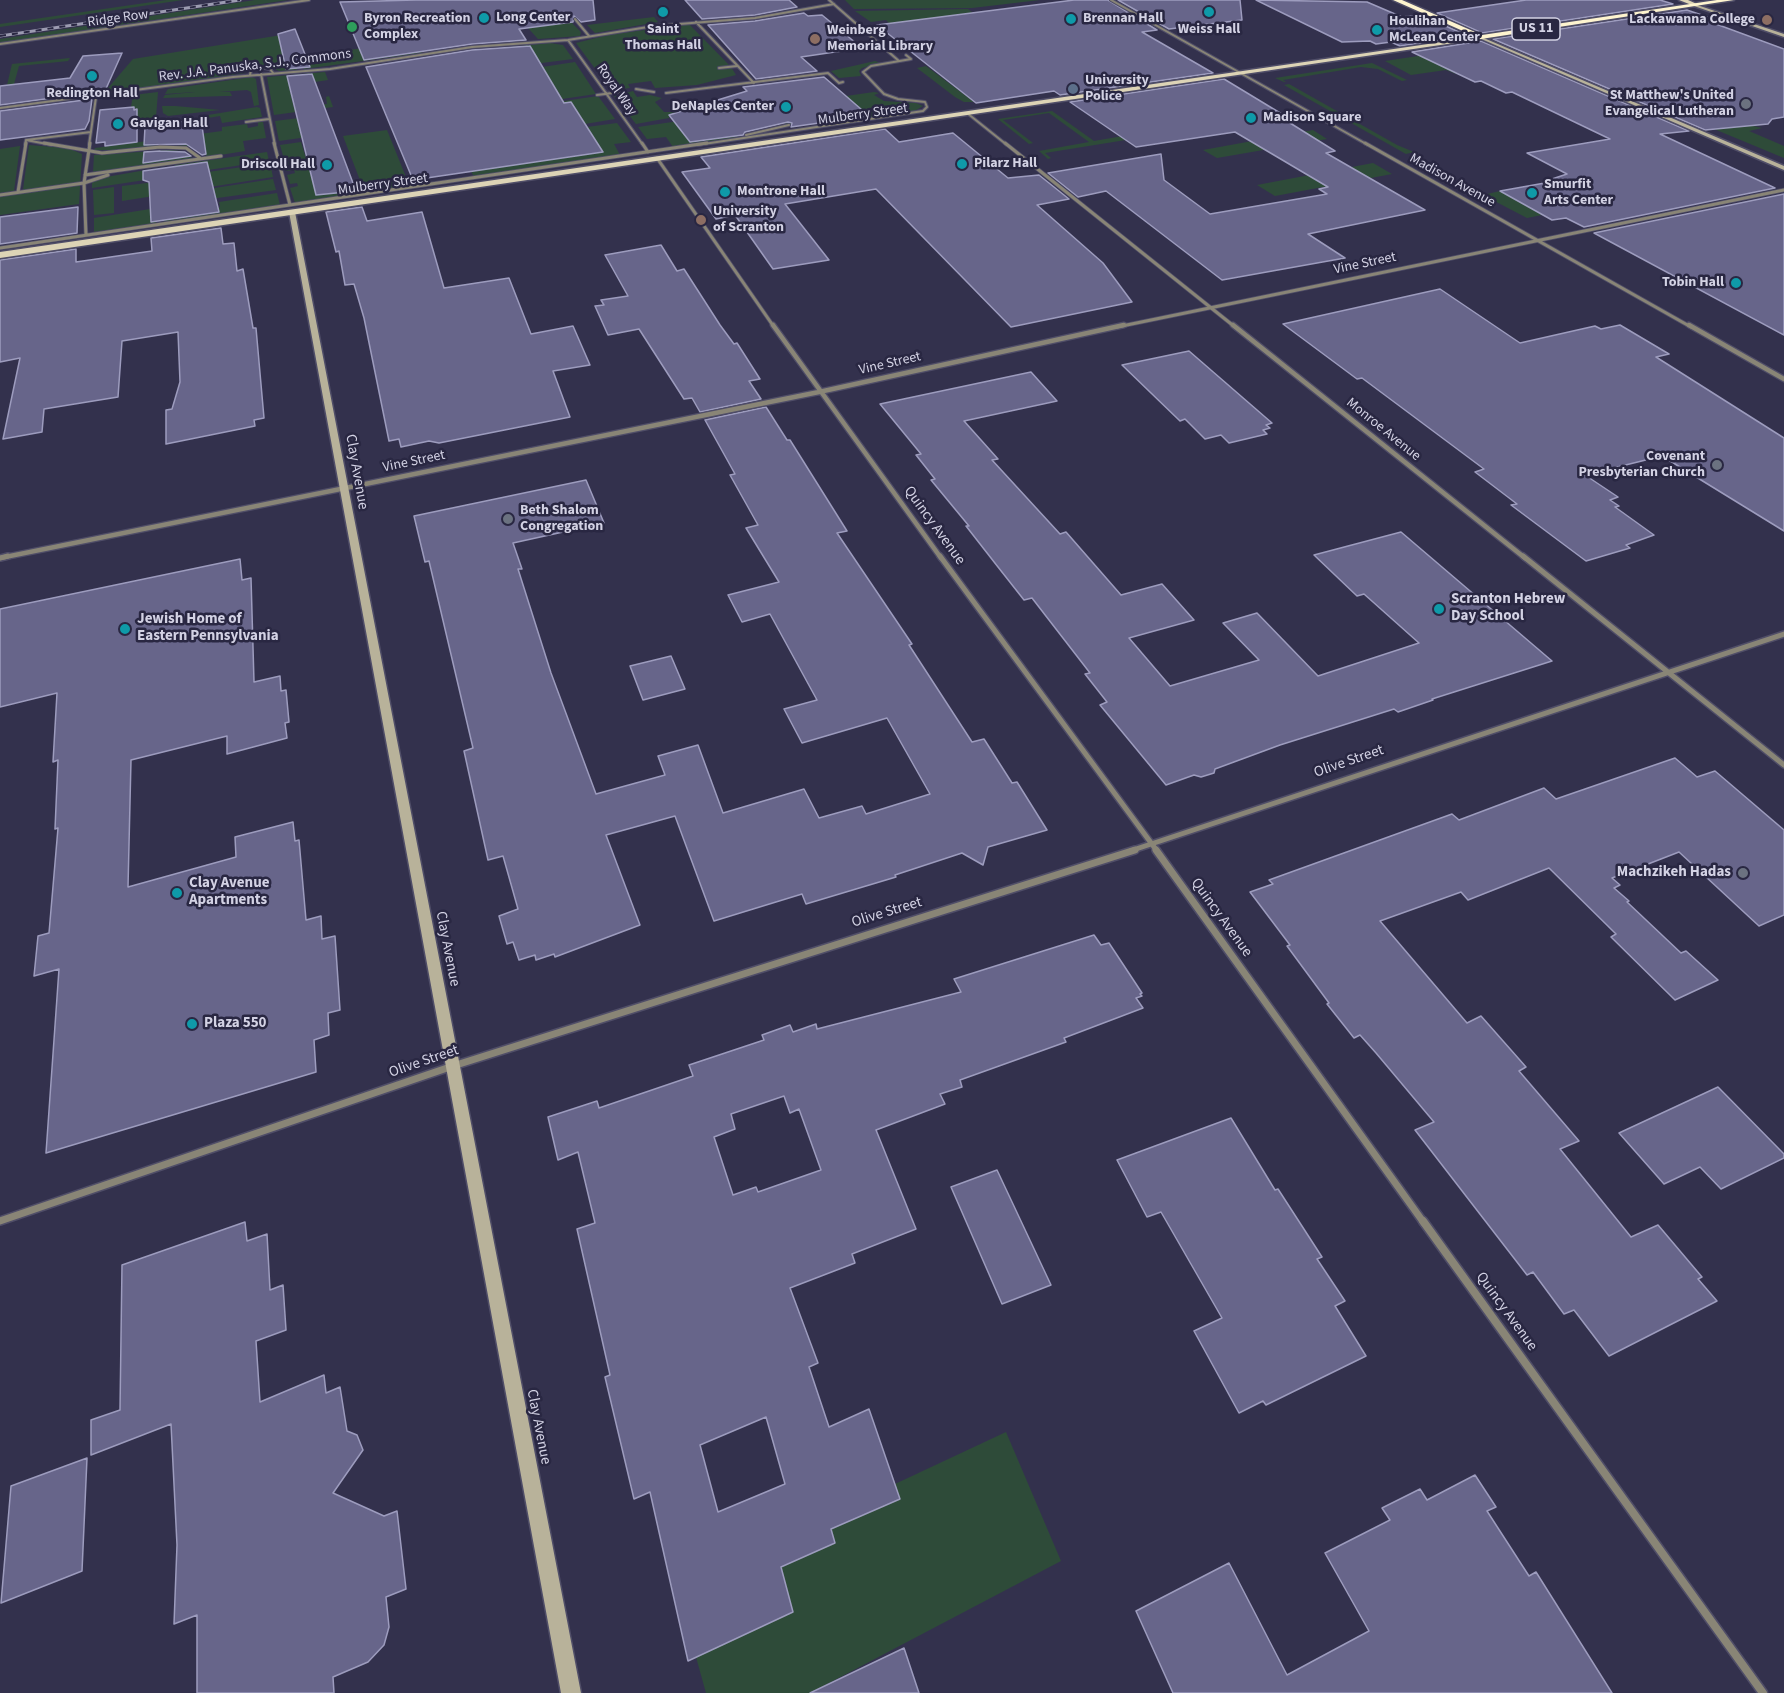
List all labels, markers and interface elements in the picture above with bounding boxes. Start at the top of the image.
marker: Saint Thomas Hall [656,5,670,19]
marker: Weiss Hall [1202,5,1216,19]
street label: Ridge Row [87,6,149,32]
place label: Long Center [496,10,570,26]
place label: Byron Recreation Complex [364,11,470,44]
marker: Long Center [477,11,491,25]
place label: Brennan Hall [1083,11,1163,27]
marker: Brennan Hall [1064,12,1078,26]
place label: Lackawanna College [1629,12,1755,28]
marker: Lackawanna College [1760,13,1774,27]
place label: Houlihan McLean Center [1389,14,1480,46]
road number: US 11 [1512,18,1560,40]
marker: Byron Recreation Complex [345,20,359,34]
place label: Saint Thomas Hall [625,22,701,54]
place label: Weiss Hall [1178,22,1240,38]
place label: Weinberg Memorial Library [827,23,933,56]
marker: Houlihan McLean Center [1370,23,1384,37]
marker: Weinberg Memorial Library [808,32,822,46]
street label: Rev. J.A. Panuska, S.J., Commons [158,46,352,86]
street label: Royal Way [592,61,640,119]
marker: Redington Hall [85,69,99,83]
place label: University Police [1085,73,1149,106]
marker: University Police [1066,82,1080,96]
place label: Redington Hall [46,86,138,102]
place label: St Matthew's United Evangelical Lutheran [1605,88,1734,120]
marker: St Matthew's United Evangelical Lutheran [1739,97,1753,111]
place label: DeNaples Center [672,99,774,115]
marker: DeNaples Center [779,100,793,114]
street label: Mulberry Street [817,100,909,130]
place label: Madison Square [1263,110,1362,126]
marker: Madison Square [1244,111,1258,125]
place label: Gavigan Hall [130,116,208,132]
marker: Gavigan Hall [111,117,125,131]
street label: Madison Avenue [1406,151,1498,211]
place label: Pilarz Hall [974,156,1037,172]
place label: Driscoll Hall [241,157,315,173]
marker: Pilarz Hall [955,157,969,171]
marker: Driscoll Hall [320,158,334,172]
street label: Mulberry Street [337,170,429,200]
place label: Smurfit Arts Center [1544,177,1613,210]
place label: Montrone Hall [737,184,825,200]
marker: Montrone Hall [718,185,732,199]
marker: Smurfit Arts Center [1525,186,1539,200]
place label: University of Scranton [713,204,784,237]
marker: University of Scranton [694,213,708,227]
street label: Vine Street [1332,249,1398,279]
place label: Tobin Hall [1662,275,1724,291]
marker: Tobin Hall [1729,276,1743,290]
street label: Vine Street [857,349,923,379]
street label: Monroe Avenue [1343,395,1423,465]
street label: Clay Avenue [341,433,371,511]
street label: Vine Street [381,447,447,477]
place label: Covenant Presbyterian Church [1579,449,1705,482]
marker: Covenant Presbyterian Church [1710,458,1724,472]
street label: Quincy Avenue [899,483,969,569]
place label: Beth Shalom Congregation [520,503,603,536]
marker: Beth Shalom Congregation [501,512,515,526]
place label: Scranton Hebrew Day School [1451,591,1565,626]
marker: Scranton Hebrew Day School [1432,602,1446,616]
place label: Jewish Home of Eastern Pennsylvania [137,611,279,646]
marker: Jewish Home of Eastern Pennsylvania [118,622,132,636]
street label: Olive Street [1312,742,1386,782]
place label: Machzikeh Hadas [1617,864,1731,882]
marker: Machzikeh Hadas [1736,866,1750,880]
place label: Clay Avenue Apartments [189,875,269,910]
street label: Quincy Avenue [1186,875,1256,961]
marker: Clay Avenue Apartments [170,886,184,900]
street label: Olive Street [850,894,924,932]
street label: Clay Avenue [431,910,463,988]
place label: Plaza 550 [204,1015,266,1033]
marker: Plaza 550 [185,1017,199,1031]
street label: Olive Street [387,1042,461,1082]
street label: Quincy Avenue [1471,1269,1541,1355]
street label: Clay Avenue [522,1388,554,1466]

